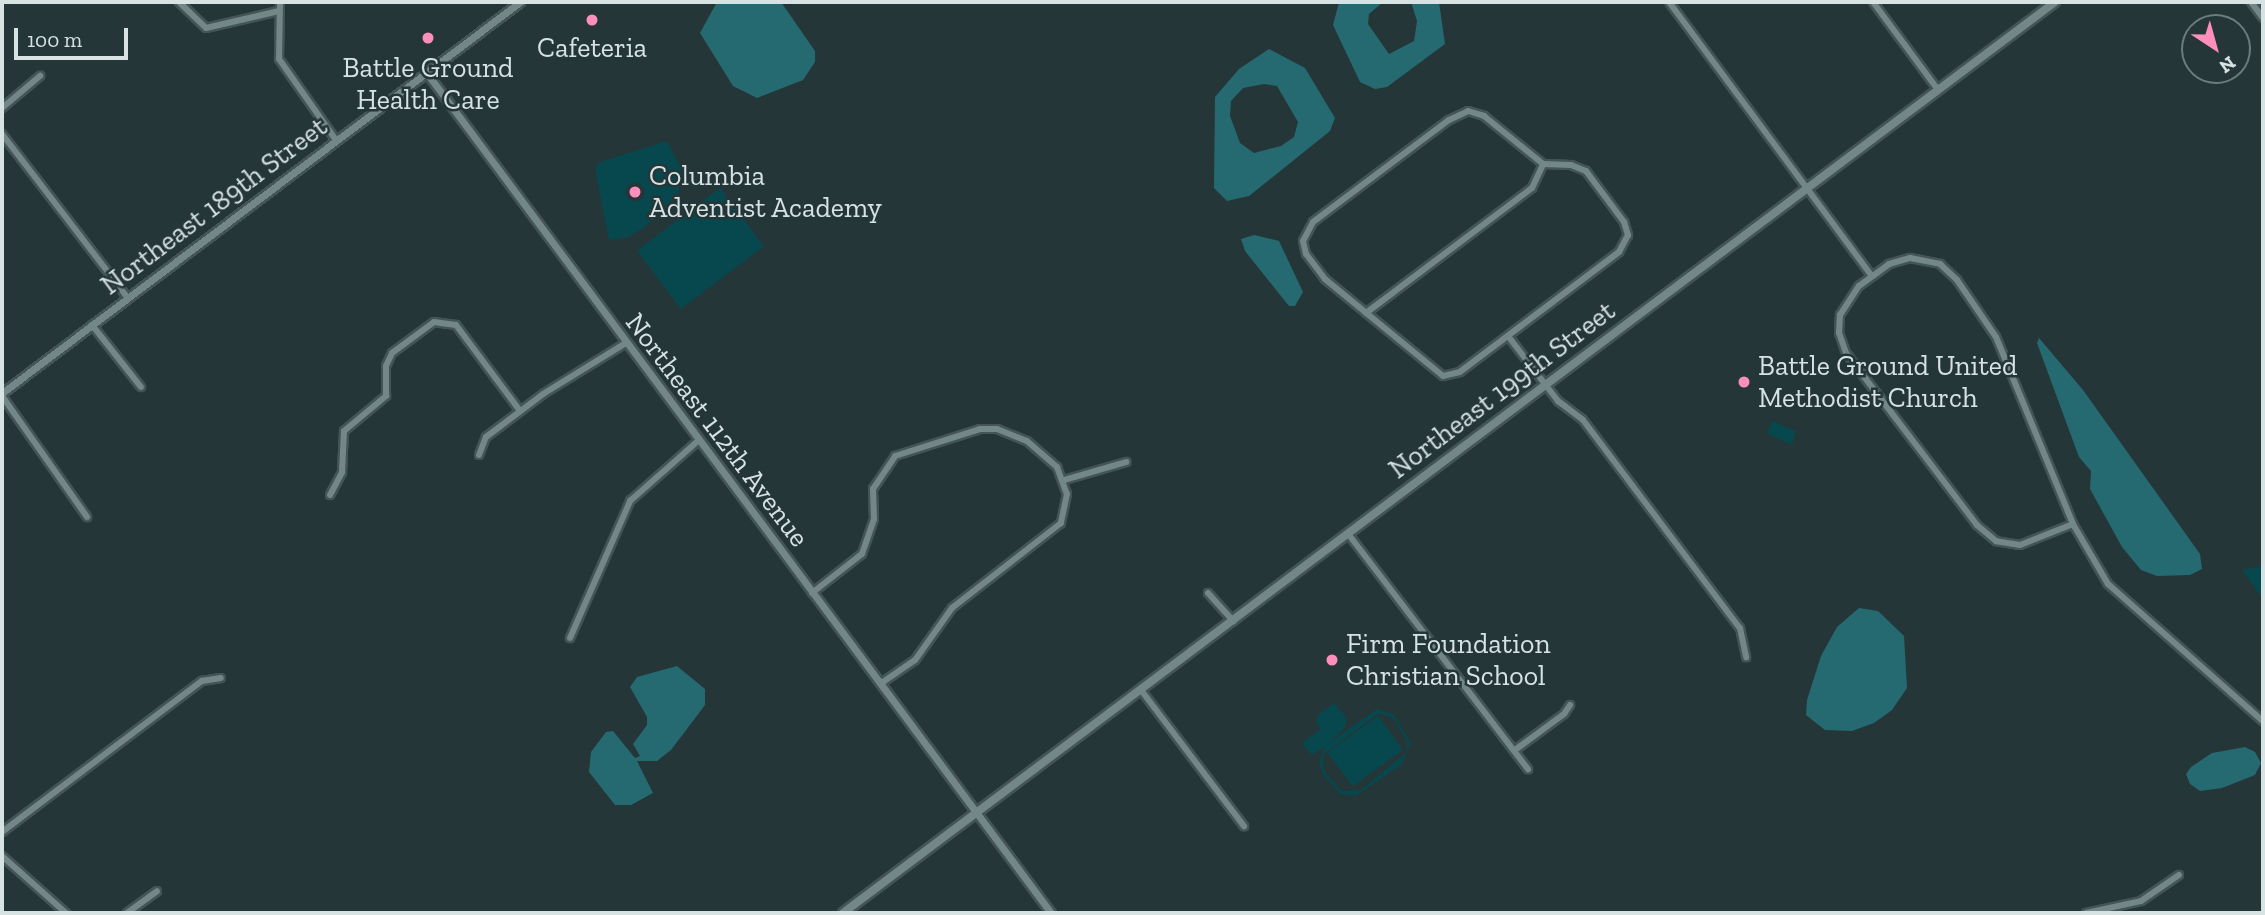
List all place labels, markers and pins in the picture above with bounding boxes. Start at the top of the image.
marker: Cafeteria [584,12,600,28]
marker: Battle Ground Health Care [418,28,438,48]
place label: Cafeteria [537,31,647,65]
place label: Battle Ground Health Care [343,51,513,117]
place label: Columbia Adventist Academy [649,159,883,225]
marker: Columbia Adventist Academy [627,184,643,200]
place label: Battle Ground United Methodist Church [1758,349,2017,415]
marker: Battle Ground United Methodist Church [1736,374,1752,390]
place label: Firm Foundation Christian School [1346,627,1550,693]
marker: Firm Foundation Christian School [1324,652,1340,668]

